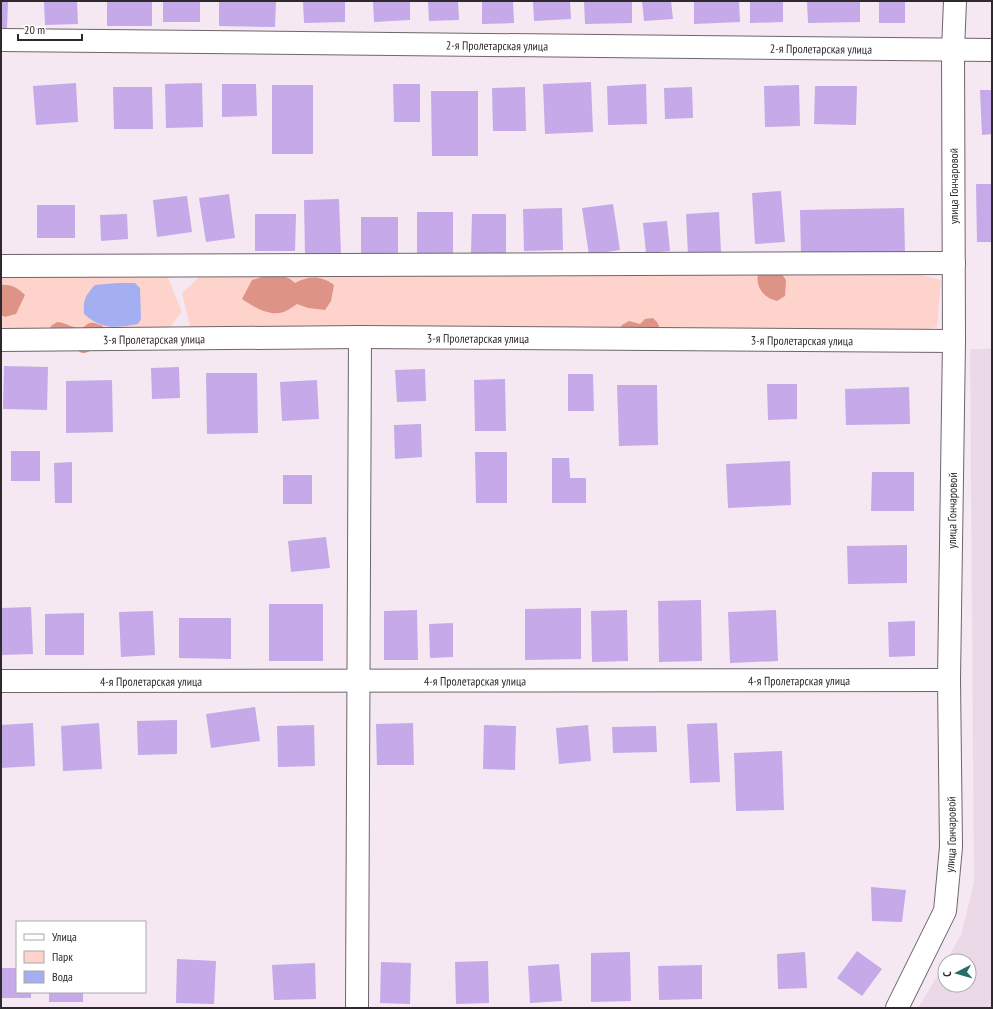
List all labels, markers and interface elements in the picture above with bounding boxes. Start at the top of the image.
scale bar [18,16,82,42]
text: 20 m [24,22,45,37]
street label: 2-я Пролетарская улица [446,37,548,53]
street label: 2-я Пролетарская улица [770,40,872,56]
street label: улица Гончаровой [946,148,961,224]
street label: 3-я Пролетарская улица [427,330,529,346]
street label: 3-я Пролетарская улица [103,331,205,347]
street label: 3-я Пролетарская улица [751,332,853,348]
street label: улица Гончаровой [943,472,960,549]
street label: 4-я Пролетарская улица [100,673,202,688]
street label: 4-я Пролетарская улица [424,673,526,688]
street label: 4-я Пролетарская улица [748,673,850,688]
street label: улица Гончаровой [941,796,959,873]
legend [16,921,146,993]
text: Улица [52,929,77,944]
text: Парк [52,949,73,964]
north arrow [937,953,977,993]
text: Вода [52,969,73,984]
text: С [940,971,954,977]

